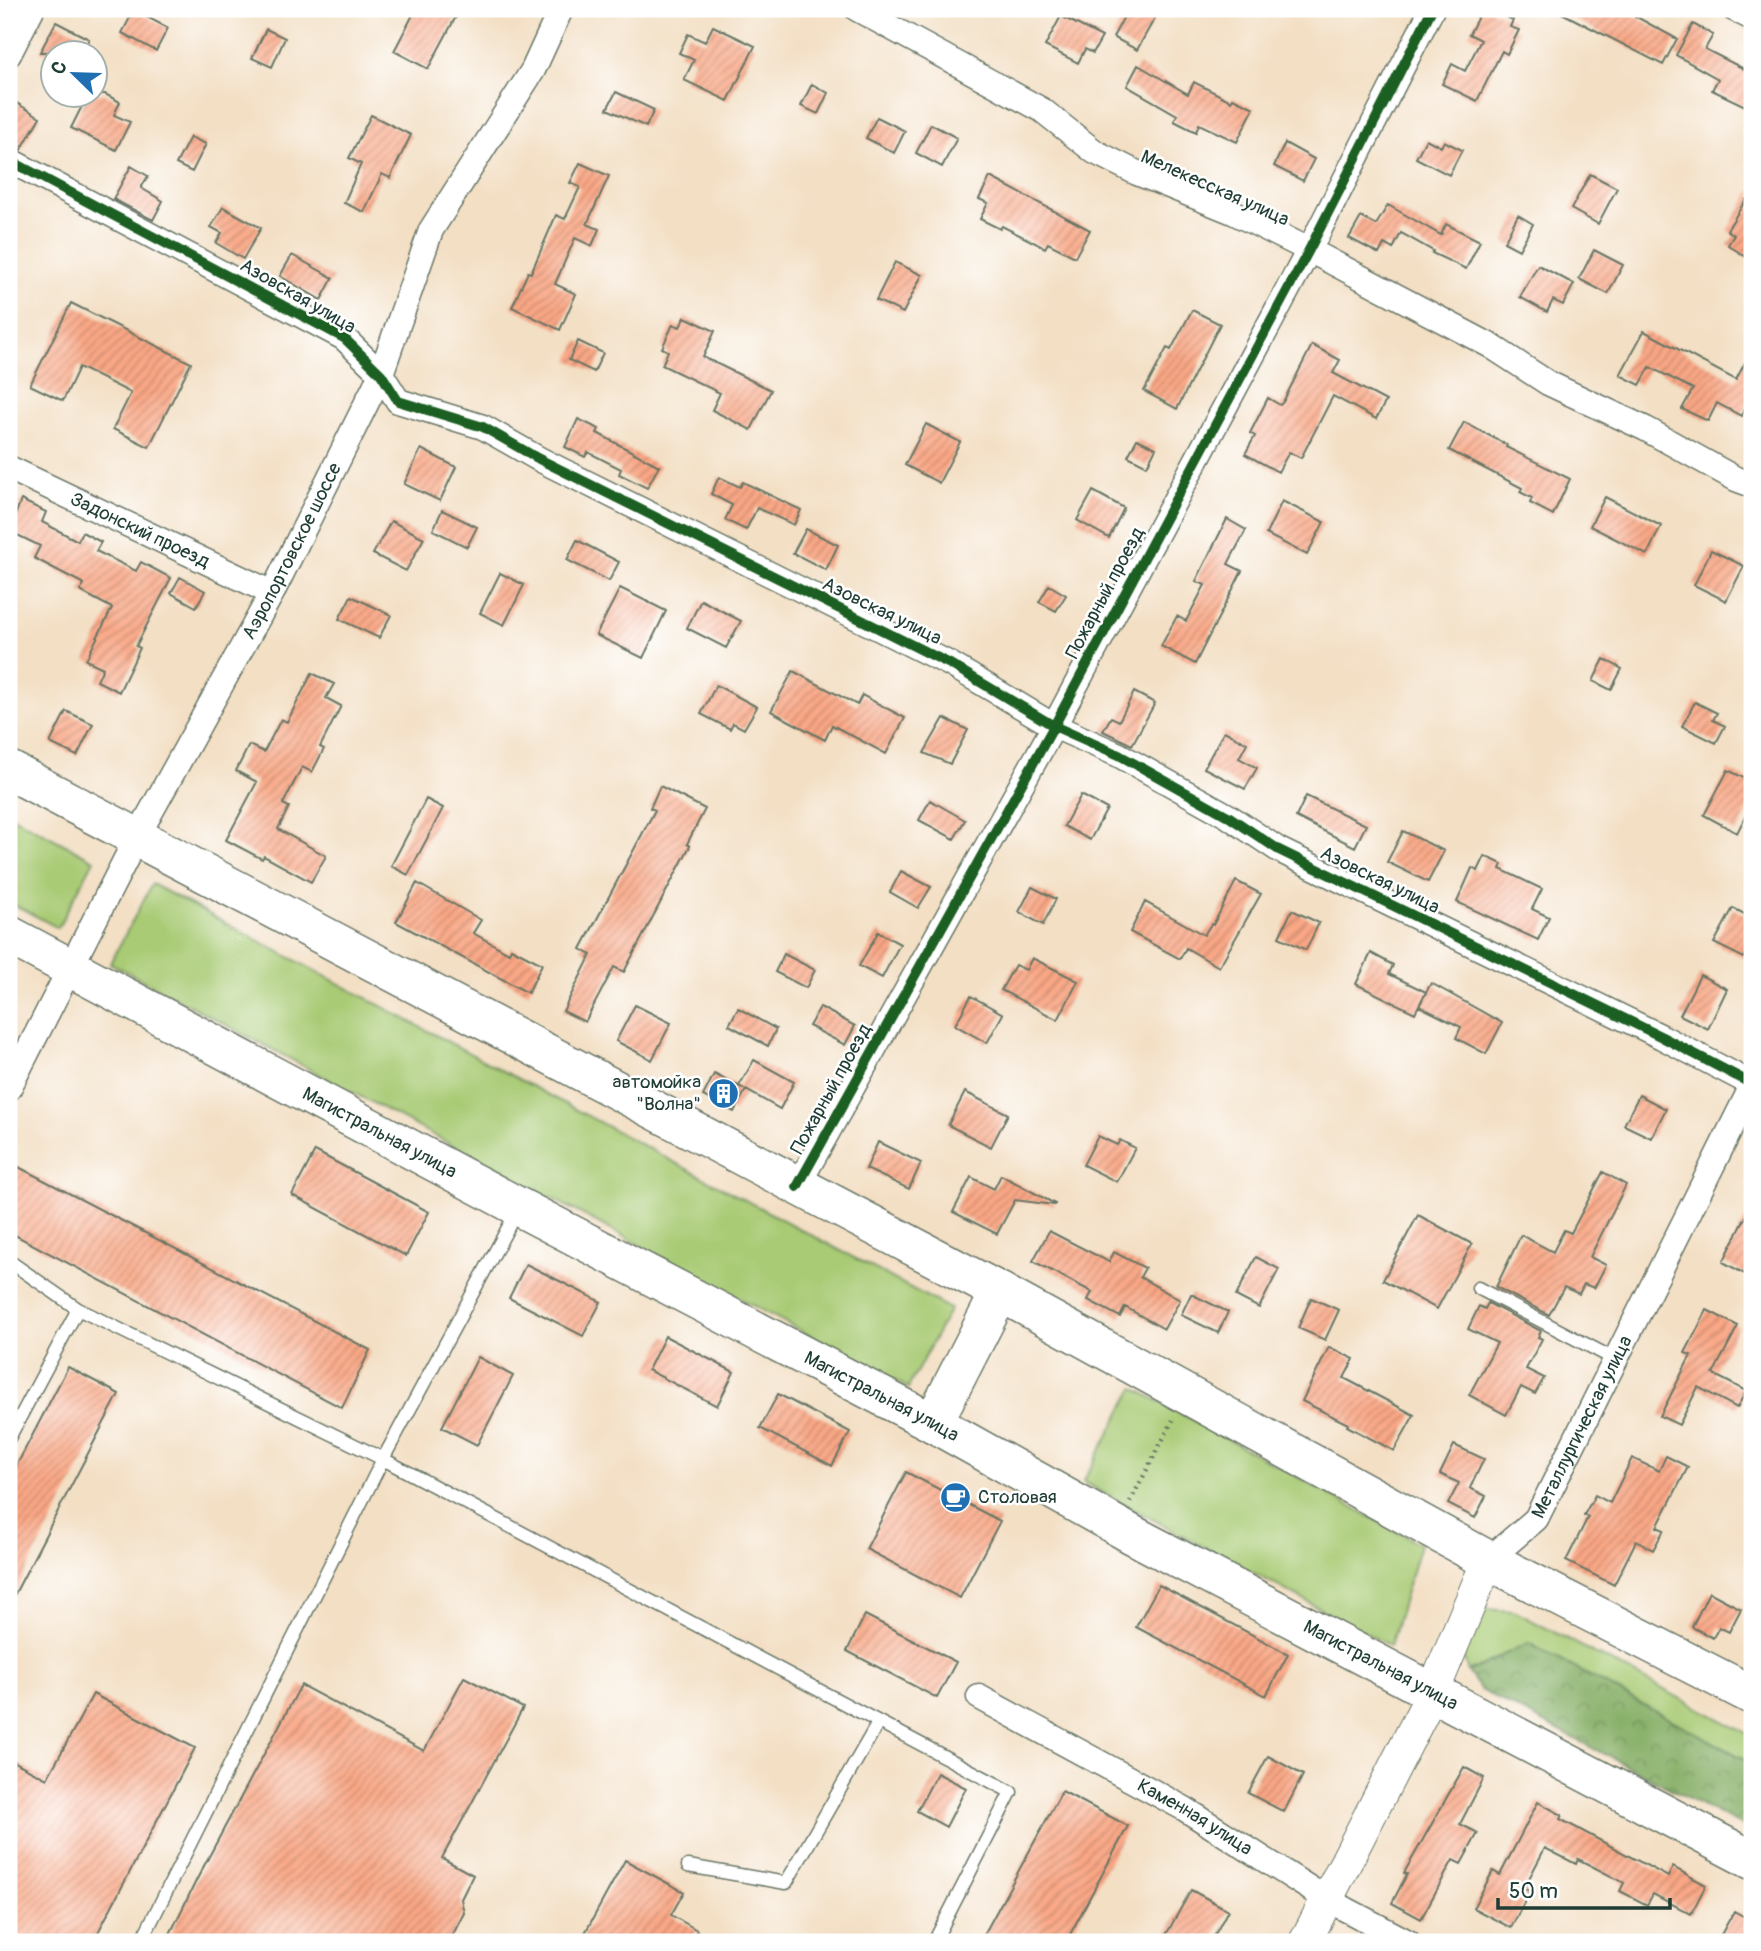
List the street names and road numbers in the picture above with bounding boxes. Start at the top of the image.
street label: Мелекесская улица [1137,145,1293,232]
street label: Азовская улица [236,253,360,339]
street label: Аэропортовское шоссе [237,458,347,644]
street label: Задонский проезд [66,487,214,574]
street label: Пожарный проезд [1060,523,1150,663]
street label: Азовская улица [818,572,946,650]
street label: Азовская улица [1316,841,1444,919]
street label: Пожарный проезд [785,1019,877,1158]
street label: Магистральная улица [298,1082,461,1184]
street label: Металлургическая улица [1526,1331,1638,1522]
street label: Магистральная улица [800,1346,963,1447]
street label: Магистральная улица [1299,1615,1462,1716]
street label: Каменная улица [1133,1773,1257,1861]

